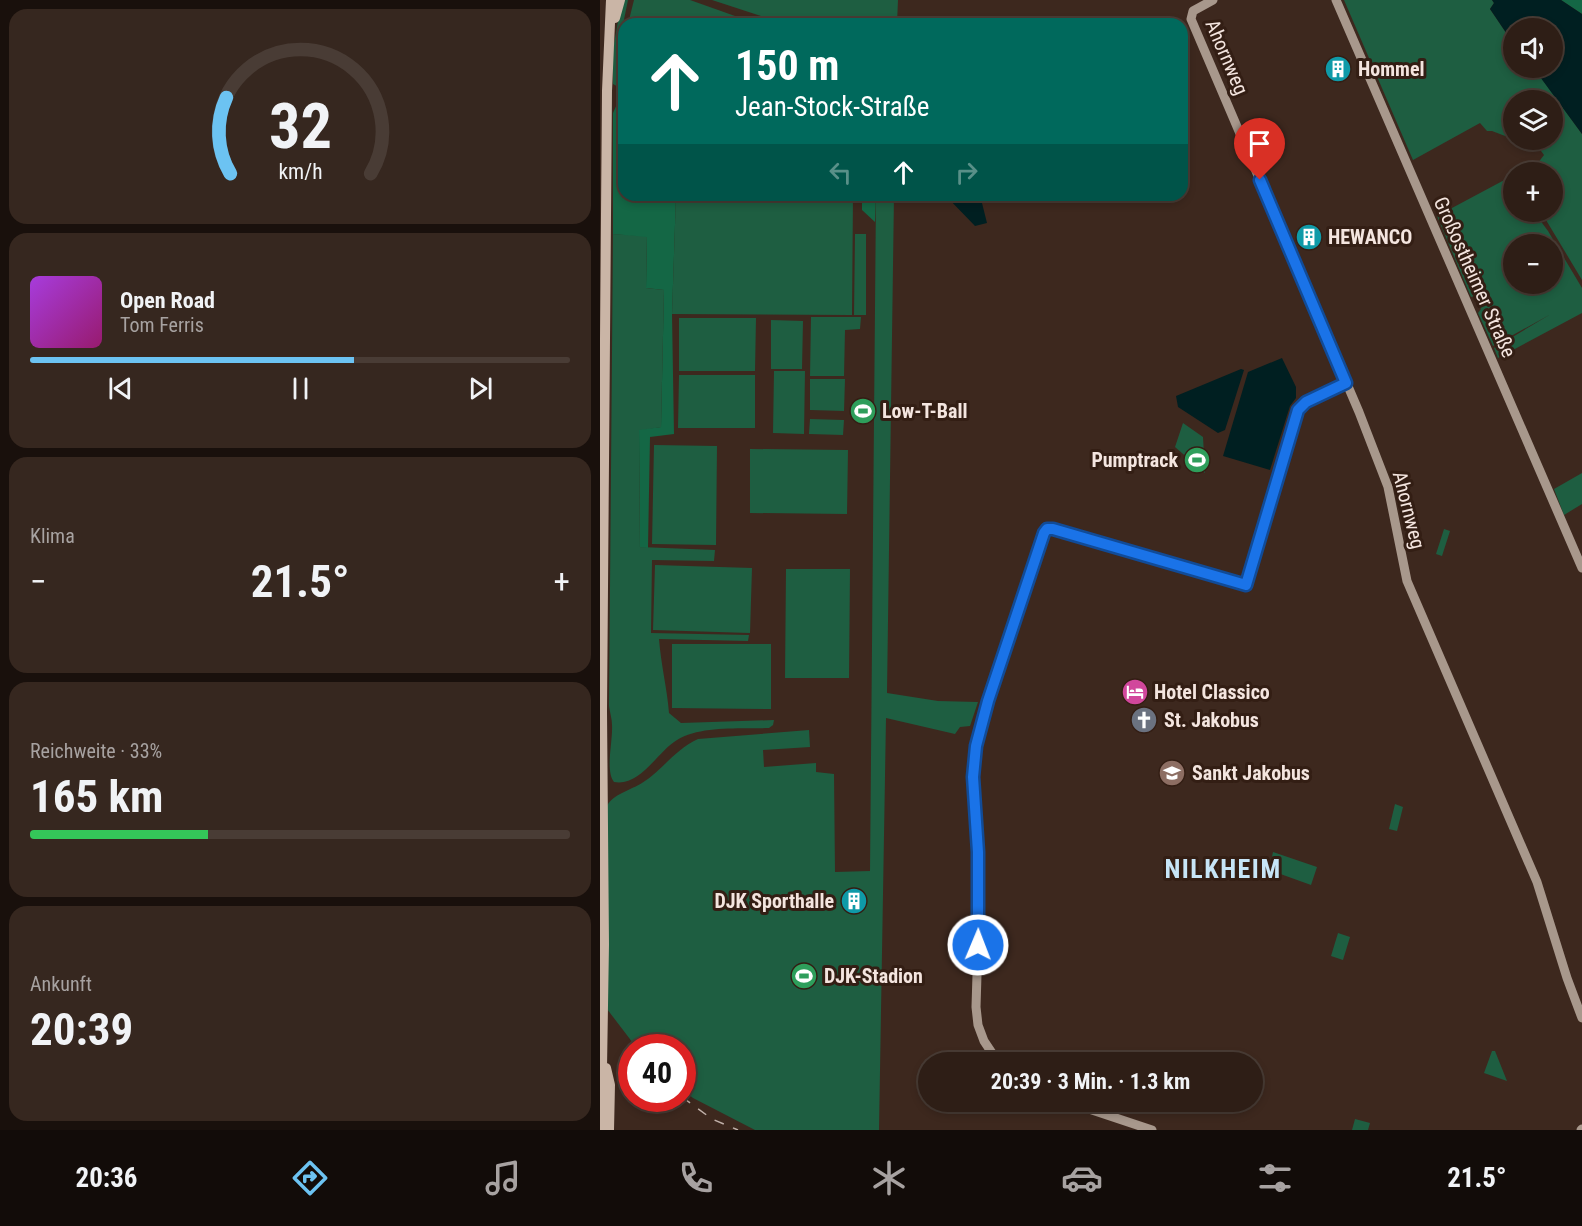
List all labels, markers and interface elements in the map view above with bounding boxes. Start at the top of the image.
street label: Ahornweg [1200,16,1254,98]
map controls [1503,18,1563,294]
button: sound [1503,18,1563,78]
text: 150 m [735,41,840,90]
icon: ahead [636,42,714,120]
building icon: Hommel [1323,54,1353,84]
place label: Hommel [1358,57,1425,81]
text: 32 [268,90,332,163]
button: layers [1503,90,1563,150]
text: Jean-Stock-Straße [735,91,929,123]
pin [1234,118,1285,180]
icon: arrive [1243,127,1276,160]
icon: left [824,156,857,189]
icon: ahead [887,156,920,189]
icon: right [950,156,983,189]
text: km/h [278,159,322,184]
button: + [1503,162,1563,222]
street label: Großostheimer Straße [1429,193,1521,361]
building icon: HEWANCO [1294,222,1324,252]
place label: HEWANCO [1328,225,1412,249]
button: − [1503,234,1563,294]
text: Open Road [120,288,215,313]
text: Tom Ferris [120,313,204,337]
icon: previous [104,372,137,405]
icon: pause [284,372,317,405]
icon: next [464,372,497,405]
sports icon: Low-T-Ball [848,396,878,426]
place label: Low-T-Ball [882,399,968,423]
sports icon: Pumptrack [1182,445,1212,475]
place label: Pumptrack [1091,448,1178,472]
street label: Ahornweg [1388,469,1430,551]
text: Klima [30,524,75,548]
text: 21.5° [251,555,349,608]
text: − [30,562,47,601]
text: + [554,562,570,601]
hotel icon: Hotel Classico [1120,677,1150,707]
place label: Hotel Classico [1154,680,1270,704]
church icon: St. Jakobus [1129,705,1159,735]
place label: St. Jakobus [1164,708,1259,732]
text: Reichweite · 33% [30,739,162,763]
school or university icon: Sankt Jakobus [1157,758,1187,788]
place label: Sankt Jakobus [1192,761,1310,785]
text: 165 km [30,770,163,823]
district label: NILKHEIM [1164,854,1282,884]
building icon: DJK Sporthalle [839,886,869,916]
place label: DJK Sporthalle [714,889,834,913]
position arrow [946,913,1010,977]
sports icon: DJK-Stadion [789,961,819,991]
place label: DJK-Stadion [824,964,923,988]
text: Ankunft [30,972,92,996]
text: 20:39 [30,1003,133,1056]
speed limit sign: 40 [618,1034,696,1112]
text: 20:39 · 3 Min. · 1.3 km [991,1069,1190,1094]
icon: directions [289,1157,331,1199]
icon: music [482,1157,524,1199]
icon: phone [675,1157,717,1199]
icon: climate [868,1157,910,1199]
icon: car [1061,1157,1103,1199]
icon: filters [1254,1157,1296,1199]
text: 20:36 [76,1162,138,1194]
text: 21.5° [1447,1162,1506,1194]

